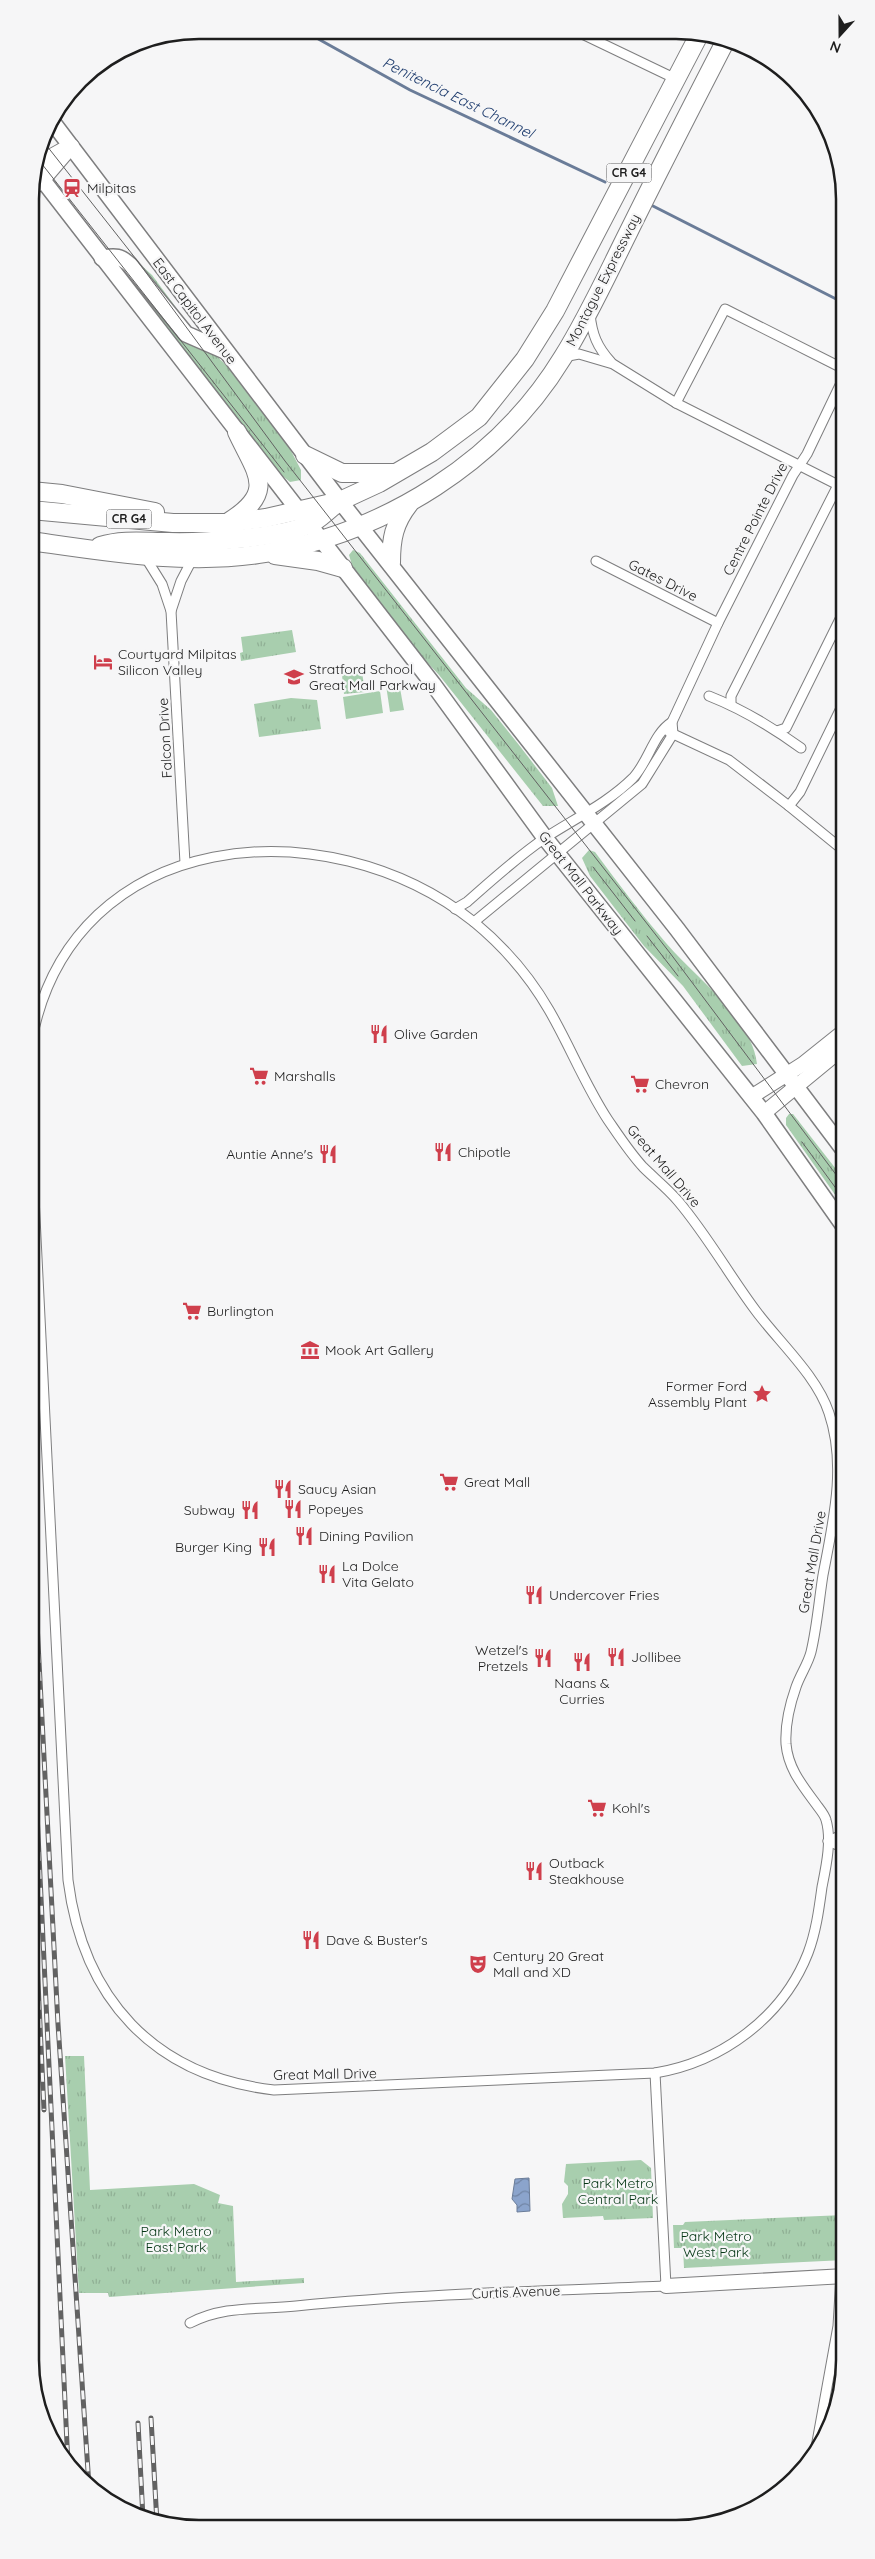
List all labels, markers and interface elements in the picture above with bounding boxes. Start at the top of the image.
north arrow [815,10,865,60]
text: N [827,37,843,57]
water label: Penitencia East Channel [379,53,538,143]
road number: CR G4 [606,164,652,182]
station icon: Milpitas [61,177,83,199]
place label: Milpitas [87,179,136,197]
street label: Montague Expressway [562,211,644,349]
street label: East Capitol Avenue [149,254,241,368]
street label: Centre Pointe Drive [719,459,791,579]
road number: CR G4 [106,509,152,528]
street label: Gates Drive [625,555,701,605]
place label: Courtyard Milpitas Silicon Valley [118,645,237,679]
hotel icon: Courtyard Milpitas Silicon Valley [92,651,114,673]
place label: Stratford School Great Mall Parkway [309,660,436,694]
school or university icon: Stratford School Great Mall Parkway [283,666,305,688]
street label: Falcon Drive [154,697,176,779]
street label: Great Mall Parkway [535,827,627,939]
restaurant icon: Olive Garden [368,1023,390,1045]
place label: Olive Garden [394,1025,478,1043]
supermarket icon: Marshalls [248,1065,270,1087]
place label: Marshalls [274,1067,335,1085]
supermarket icon: Chevron [629,1073,651,1095]
place label: Chevron [655,1075,709,1093]
street label: Great Mall Drive [623,1121,705,1211]
restaurant icon: Chipotle [432,1141,454,1163]
restaurant icon: Auntie Anne's [317,1143,339,1165]
place label: Chipotle [458,1143,511,1161]
place label: Auntie Anne's [226,1145,313,1163]
supermarket icon: Burlington [181,1300,203,1322]
place label: Burlington [207,1302,274,1320]
museum icon: Mook Art Gallery [299,1339,321,1361]
place label: Mook Art Gallery [325,1341,434,1359]
place label: Former Ford Assembly Plant [648,1377,747,1411]
place icon: Former Ford Assembly Plant [751,1383,773,1405]
supermarket icon: Great Mall [438,1471,460,1493]
place label: Great Mall [464,1473,530,1491]
restaurant icon: Saucy Asian [272,1478,294,1500]
place label: Saucy Asian [298,1480,376,1498]
restaurant icon: Popeyes [282,1498,304,1520]
restaurant icon: Subway [239,1499,261,1521]
place label: Popeyes [308,1500,363,1518]
place label: Subway [184,1501,235,1519]
street label: Great Mall Drive [794,1509,830,1615]
restaurant icon: Dining Pavilion [293,1525,315,1547]
place label: Dining Pavilion [319,1527,414,1545]
restaurant icon: Burger King [256,1536,278,1558]
place label: Burger King [175,1538,252,1556]
place label: La Dolce Vita Gelato [342,1557,414,1591]
restaurant icon: La Dolce Vita Gelato [316,1563,338,1585]
restaurant icon: Undercover Fries [523,1584,545,1606]
place label: Undercover Fries [549,1586,659,1604]
place label: Wetzel's Pretzels [475,1641,528,1675]
restaurant icon: Jollibee [605,1646,627,1668]
restaurant icon: Wetzel's Pretzels [532,1647,554,1669]
place label: Jollibee [631,1648,681,1666]
restaurant icon: Naans & Curries [571,1651,593,1673]
place label: Naans & Curries [554,1674,610,1708]
supermarket icon: Kohl's [586,1797,608,1819]
place label: Kohl's [612,1799,650,1817]
place label: Outback Steakhouse [549,1854,624,1888]
restaurant icon: Outback Steakhouse [523,1860,545,1882]
restaurant icon: Dave & Buster's [300,1929,322,1951]
place label: Dave & Buster's [326,1931,428,1949]
place label: Century 20 Great Mall and XD [493,1947,604,1981]
theatre icon: Century 20 Great Mall and XD [467,1953,489,1975]
street label: Great Mall Drive [273,2064,377,2084]
park label: Park Metro Central Park [578,2174,658,2208]
park label: Park Metro East Park [140,2222,212,2256]
park label: Park Metro West Park [680,2227,752,2261]
street label: Curtis Avenue [471,2281,561,2303]

